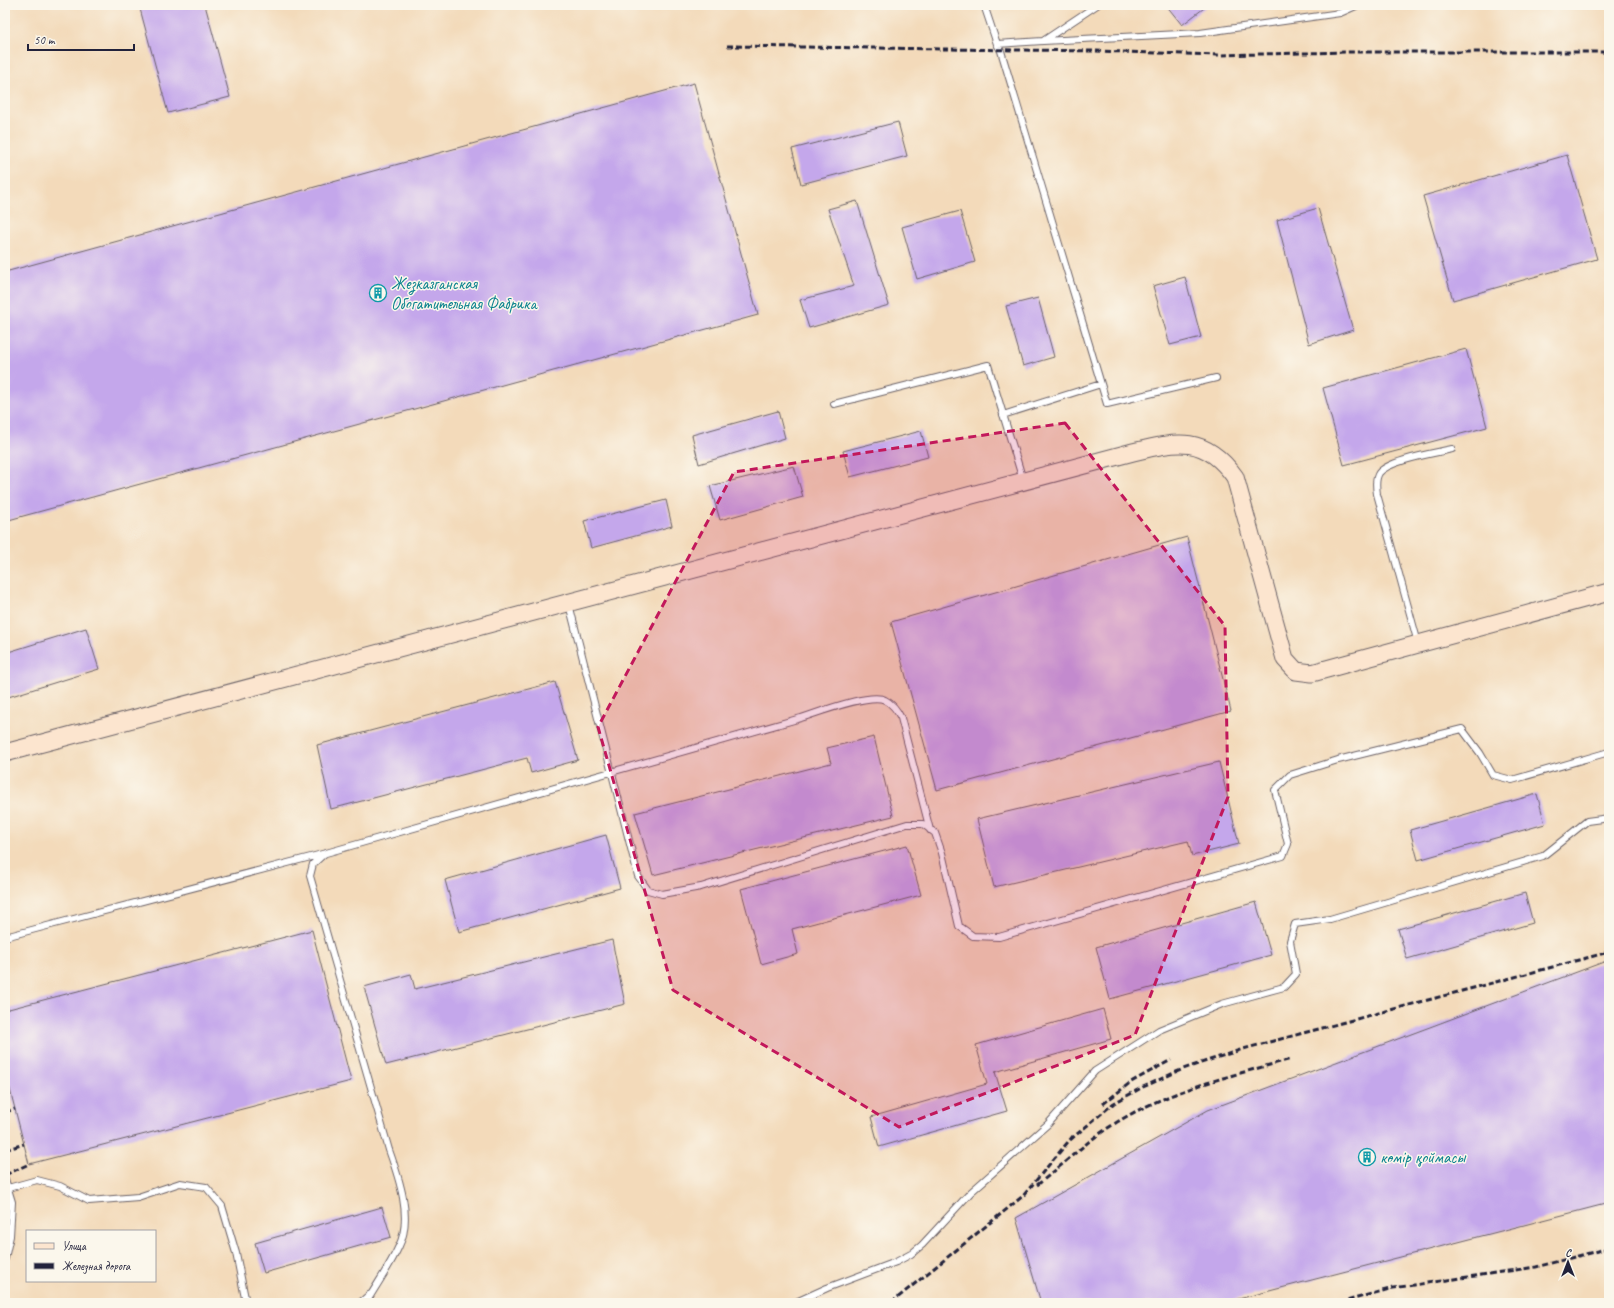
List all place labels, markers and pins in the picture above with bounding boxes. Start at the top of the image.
place label: Жезказганская Обогатительная Фабрика [391,273,538,314]
building icon: Жезказганская Обогатительная Фабрика [368,283,388,303]
building icon: көмір қоймасы [1357,1147,1377,1167]
place label: көмір қоймасы [1380,1147,1467,1168]

